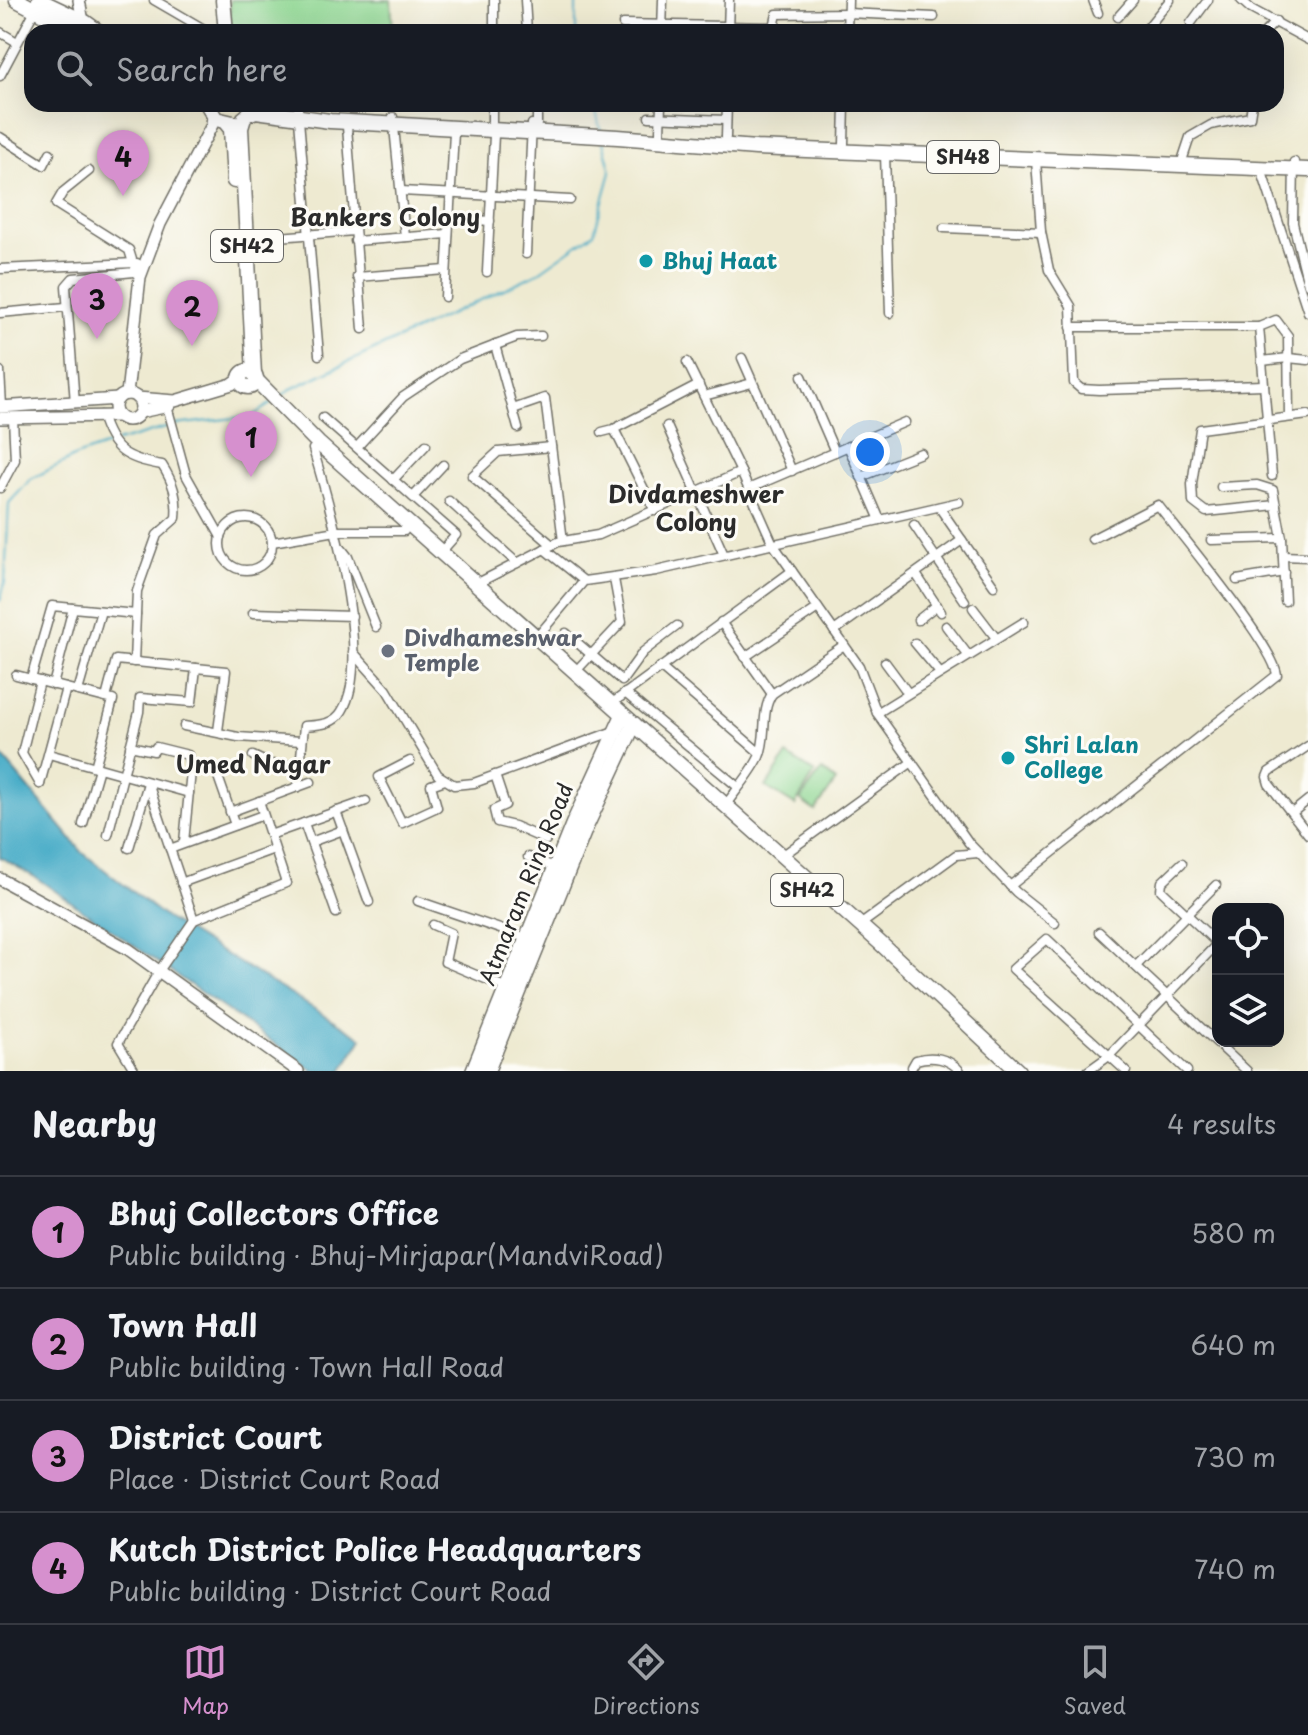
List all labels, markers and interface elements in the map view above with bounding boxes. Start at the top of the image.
search box [24,24,1284,112]
icon: search [52,46,96,90]
text: Search here [116,46,288,91]
pin: 4 [97,130,149,196]
road number: SH48 [927,141,999,173]
district label: Bankers Colony [290,198,480,234]
road number: SH42 [211,230,283,262]
place label: Bhuj Haat [662,243,778,276]
marker: Bhuj Haat [637,252,655,270]
pin: 3 [71,273,123,339]
pin: 2 [166,280,218,346]
pin: 1 [225,411,277,477]
your location [850,432,890,472]
district label: Divdameshwer Colony [608,475,784,539]
place label: Divdhameshwar Temple [404,620,583,678]
marker: Divdhameshwar Temple [379,642,397,660]
place label: Shri Lalan College [1024,727,1139,785]
district label: Umed Nagar [176,745,331,781]
marker: Shri Lalan College [999,749,1017,767]
street label: Atmaram Ring Road [469,777,580,990]
road number: SH42 [771,874,843,906]
map controls [1212,903,1284,1047]
button: locate [1212,903,1284,975]
button: layers [1212,975,1284,1047]
text: Nearby [32,1097,157,1149]
text: 4 results [1167,1104,1276,1143]
text: Bhuj Collectors Office [108,1190,439,1235]
text: 1 [52,1213,64,1252]
text: 580 m [1191,1213,1276,1252]
text: Public building · Bhuj-Mirjapar(MandviRoad) [108,1235,664,1274]
text: Town Hall [108,1302,257,1347]
text: 2 [49,1325,67,1364]
text: 640 m [1190,1325,1276,1364]
text: Public building · Town Hall Road [108,1347,504,1386]
text: District Court [108,1414,323,1459]
text: 3 [49,1437,67,1476]
text: 730 m [1194,1437,1276,1476]
text: Place · District Court Road [108,1459,441,1498]
text: Kutch District Police Headquarters [108,1526,641,1571]
text: 4 [49,1549,67,1588]
text: 740 m [1194,1549,1276,1588]
text: Public building · District Court Road [108,1571,552,1610]
tab: Map [182,1640,229,1721]
tab: Directions [593,1640,700,1721]
tab: Saved [1064,1640,1126,1721]

